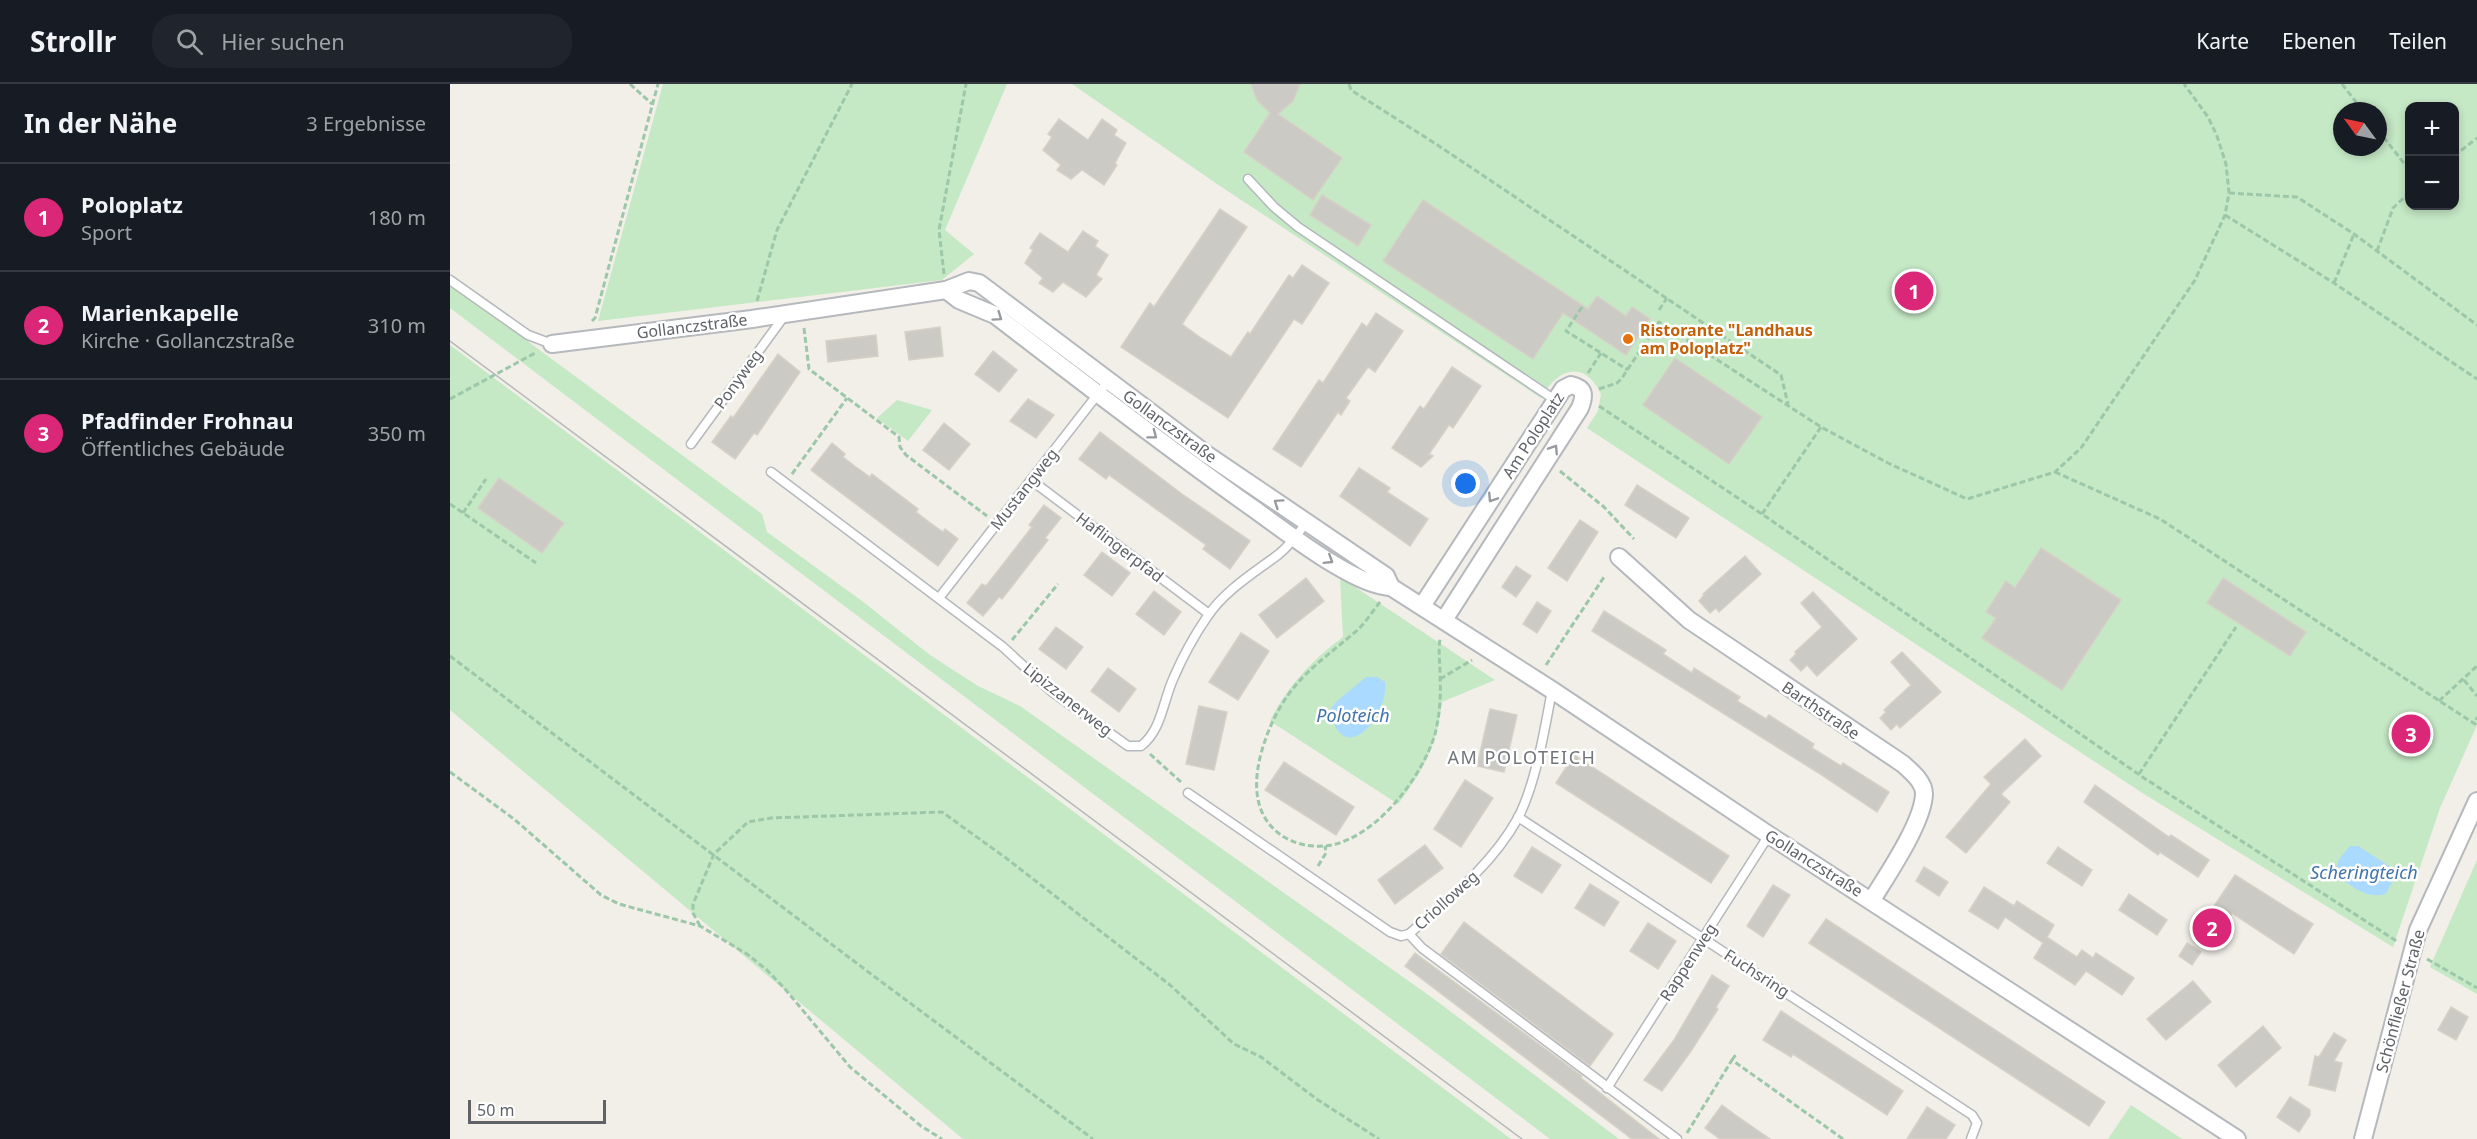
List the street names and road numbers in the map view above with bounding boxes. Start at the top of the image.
street label: Gollanczstraße [635,308,749,344]
street label: Ponyweg [709,345,767,413]
street label: Gollanczstraße [1118,384,1222,468]
street label: Am Poloplatz [1497,388,1569,482]
street label: Mustangweg [985,444,1063,534]
street label: Haflingerpfad [1072,507,1168,587]
street label: Lipizzanerweg [1019,657,1117,741]
street label: Barthstraße [1778,676,1864,744]
street label: Gollanczstraße [1761,824,1867,902]
street label: Criolloweg [1409,865,1483,935]
street label: Rappenweg [1655,919,1721,1005]
street label: Schönfließer Straße [2370,927,2430,1075]
street label: Fuchsring [1720,944,1794,1002]

